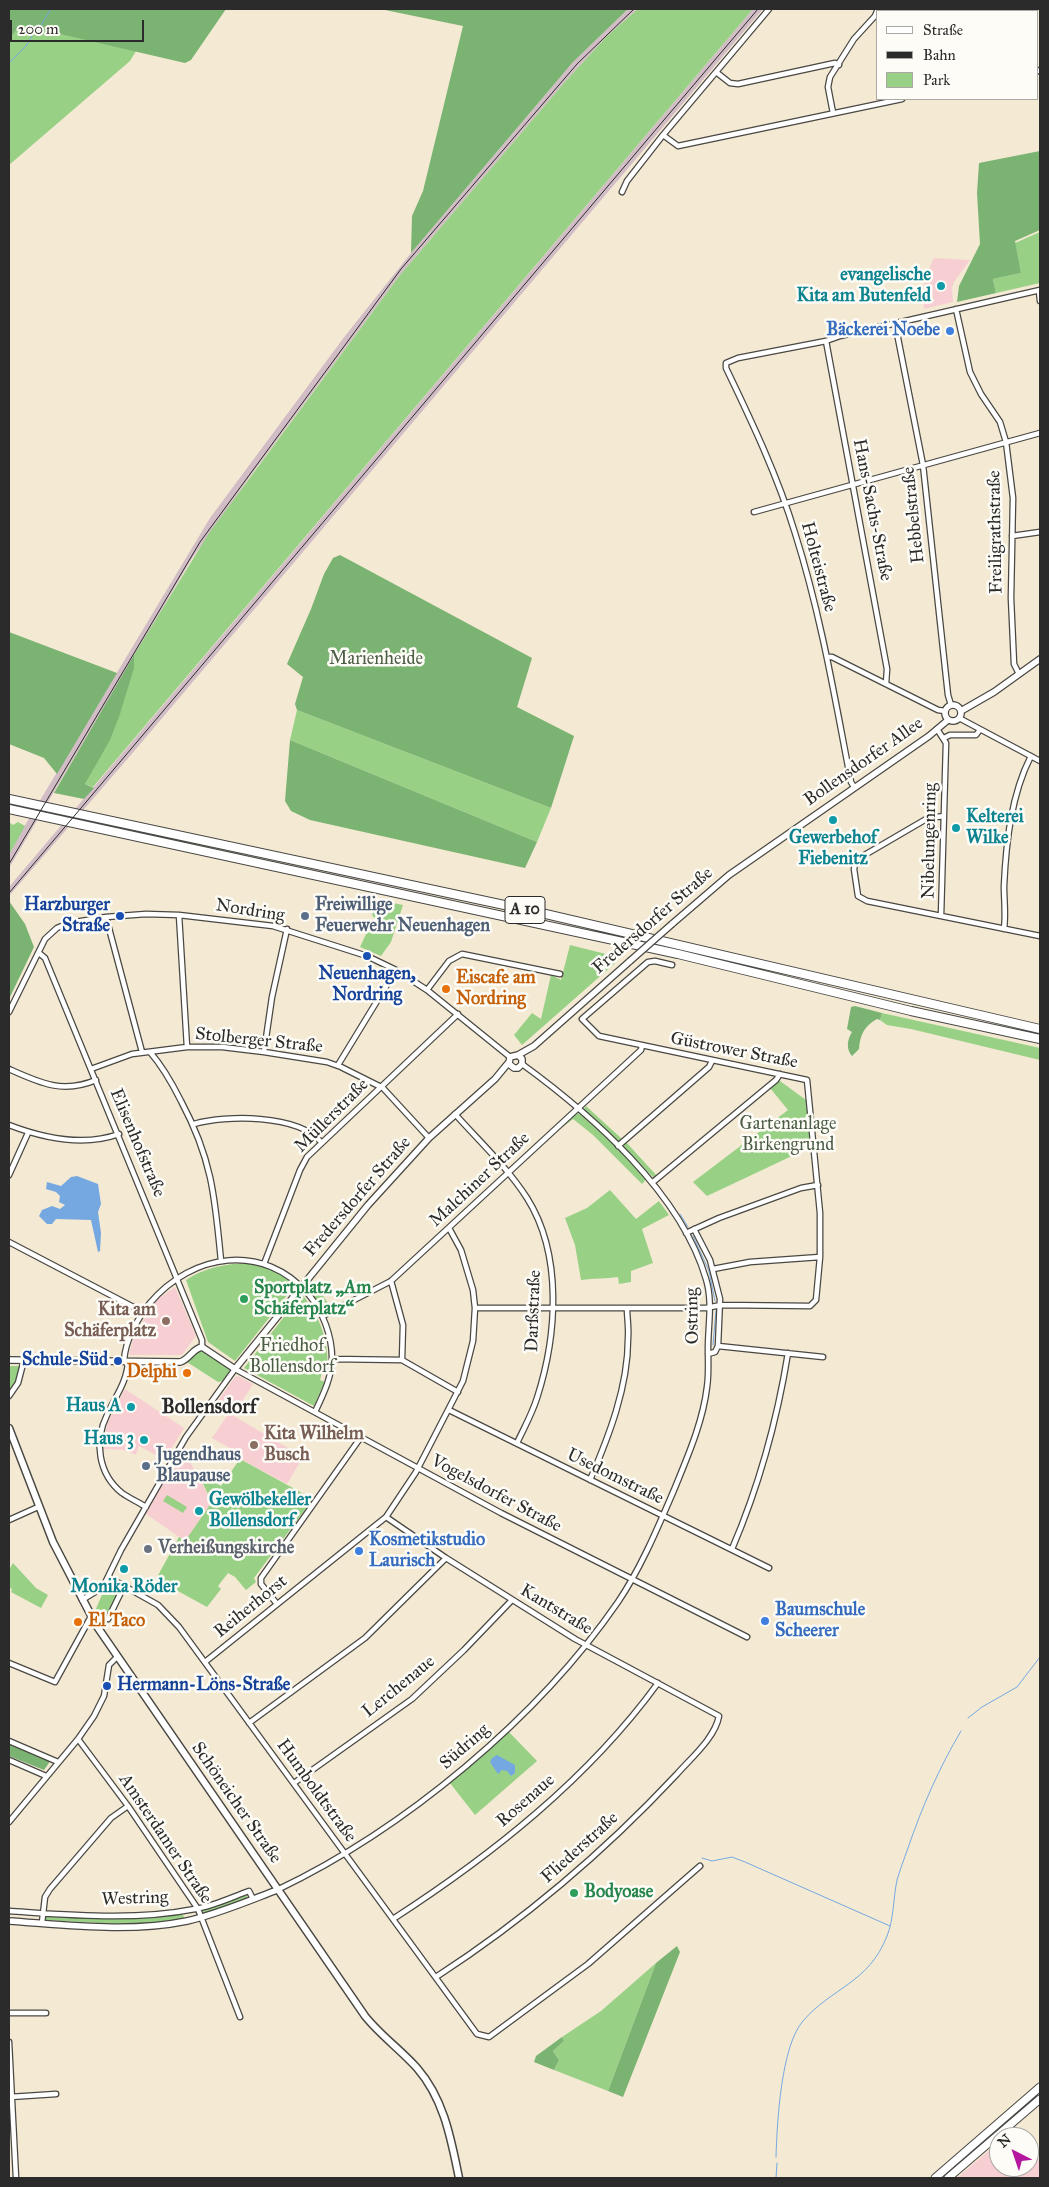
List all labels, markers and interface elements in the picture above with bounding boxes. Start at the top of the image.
scale bar [12,10,146,42]
legend [876,10,1039,100]
text: 200 m [18,20,59,38]
text: Straße [923,21,963,39]
text: Bahn [923,46,956,64]
text: Park [923,71,950,89]
place label: evangelische Kita am Butenfeld [797,265,931,308]
marker: evangelische Kita am Butenfeld [935,280,947,292]
place label: Bäckerei Noebe [826,320,940,342]
marker: Bäckerei Noebe [944,325,956,337]
street label: Hans-Sachs-Straße [848,437,896,583]
street label: Hebbelstraße [898,466,930,564]
street label: Freiligrathstraße [984,470,1008,594]
street label: Holteistraße [796,520,840,614]
park label: Marienheide [329,649,423,671]
street label: Bollensdorfer Allee [800,713,928,811]
street label: Nibelungenring [918,783,942,899]
place label: Kelterei Wilke [966,807,1024,850]
marker: Gewerbehof Fiebenitz [827,814,839,826]
marker: Kelterei Wilke [950,822,962,834]
place label: Gewerbehof Fiebenitz [789,828,877,871]
street label: Fredersdorfer Straße [588,863,718,979]
place label: Harzburger Straße [24,895,110,938]
street label: Nordring [214,895,286,927]
place label: Freiwillige Feuerwehr Neuenhagen [315,895,490,938]
road number: A 10 [505,896,545,924]
marker: Harzburger Straße [114,910,126,922]
marker: Freiwillige Feuerwehr Neuenhagen [299,910,311,922]
marker: Neuenhagen, Nordring [361,950,373,962]
place label: Neuenhagen, Nordring [318,964,416,1006]
place label: Eiscafe am Nordring [456,968,536,1011]
marker: Eiscafe am Nordring [440,983,452,995]
street label: Stolberger Straße [194,1024,324,1058]
street label: Güstrower Straße [669,1028,799,1074]
street label: Müllerstraße [290,1074,374,1158]
street label: Elisenhofstraße [104,1085,170,1201]
park label: Gartenanlage Birkengrund [740,1114,836,1156]
street label: Malchiner Straße [425,1128,535,1232]
street label: Fredersdorfer Straße [300,1132,416,1262]
street label: Darßstraße [522,1270,546,1352]
place label: Sportplatz „Am Schäferplatz“ [254,1278,371,1320]
street label: Ostring [682,1288,704,1344]
marker: Sportplatz „Am Schäferplatz“ [238,1293,250,1305]
place label: Kita am Schäferplatz [64,1300,156,1342]
marker: Kita am Schäferplatz [160,1315,172,1327]
park label: Friedhof Bollensdorf [249,1336,335,1378]
place label: Schule-Süd [22,1350,108,1372]
marker: Schule-Süd [112,1355,124,1367]
place label: Delphi [127,1362,177,1384]
marker: Delphi [181,1367,193,1379]
place label: Haus A [66,1396,121,1418]
district label: Bollensdorf [161,1396,257,1420]
marker: Haus A [125,1401,137,1413]
place label: Kita Wilhelm Busch [264,1424,364,1466]
place label: Haus 3 [84,1429,134,1451]
marker: Haus 3 [138,1434,150,1446]
marker: Kita Wilhelm Busch [248,1439,260,1451]
street label: Usedomstraße [563,1444,667,1510]
place label: Jugendhaus Blaupause [156,1445,241,1488]
street label: Vogelsdorfer Straße [427,1451,565,1537]
marker: Jugendhaus Blaupause [140,1460,152,1472]
place label: Gewölbekeller Bollensdorf [209,1490,311,1532]
marker: Gewölbekeller Bollensdorf [193,1505,205,1517]
place label: Kosmetikstudio Laurisch [369,1530,485,1572]
place label: Verheißungskirche [158,1538,294,1560]
marker: Verheißungskirche [142,1543,154,1555]
marker: Kosmetikstudio Laurisch [353,1545,365,1557]
marker: Monika Röder [118,1563,130,1575]
street label: Reiherhorst [210,1571,292,1643]
place label: Monika Röder [70,1577,178,1599]
street label: Kantstraße [516,1580,596,1640]
place label: Baumschule Scheerer [775,1600,865,1642]
place label: El Taco [88,1611,145,1633]
marker: Baumschule Scheerer [759,1615,771,1627]
marker: El Taco [72,1616,84,1628]
street label: Lerchenaue [358,1651,440,1723]
place label: Hermann-Löns-Straße [117,1675,290,1697]
marker: Hermann-Löns-Straße [101,1680,113,1692]
street label: Südring [436,1720,494,1774]
street label: Humboldtstraße [271,1735,361,1847]
street label: Schöneicher Straße [186,1738,286,1868]
street label: Amsterdamer Straße [114,1770,216,1908]
street label: Rosenaue [492,1770,560,1832]
street label: Fliederstraße [537,1808,623,1888]
place label: Bodyoase [584,1882,653,1904]
street label: Westring [101,1887,169,1911]
marker: Bodyoase [568,1887,580,1899]
north arrow [989,2127,1039,2177]
text: N [994,2131,1015,2151]

